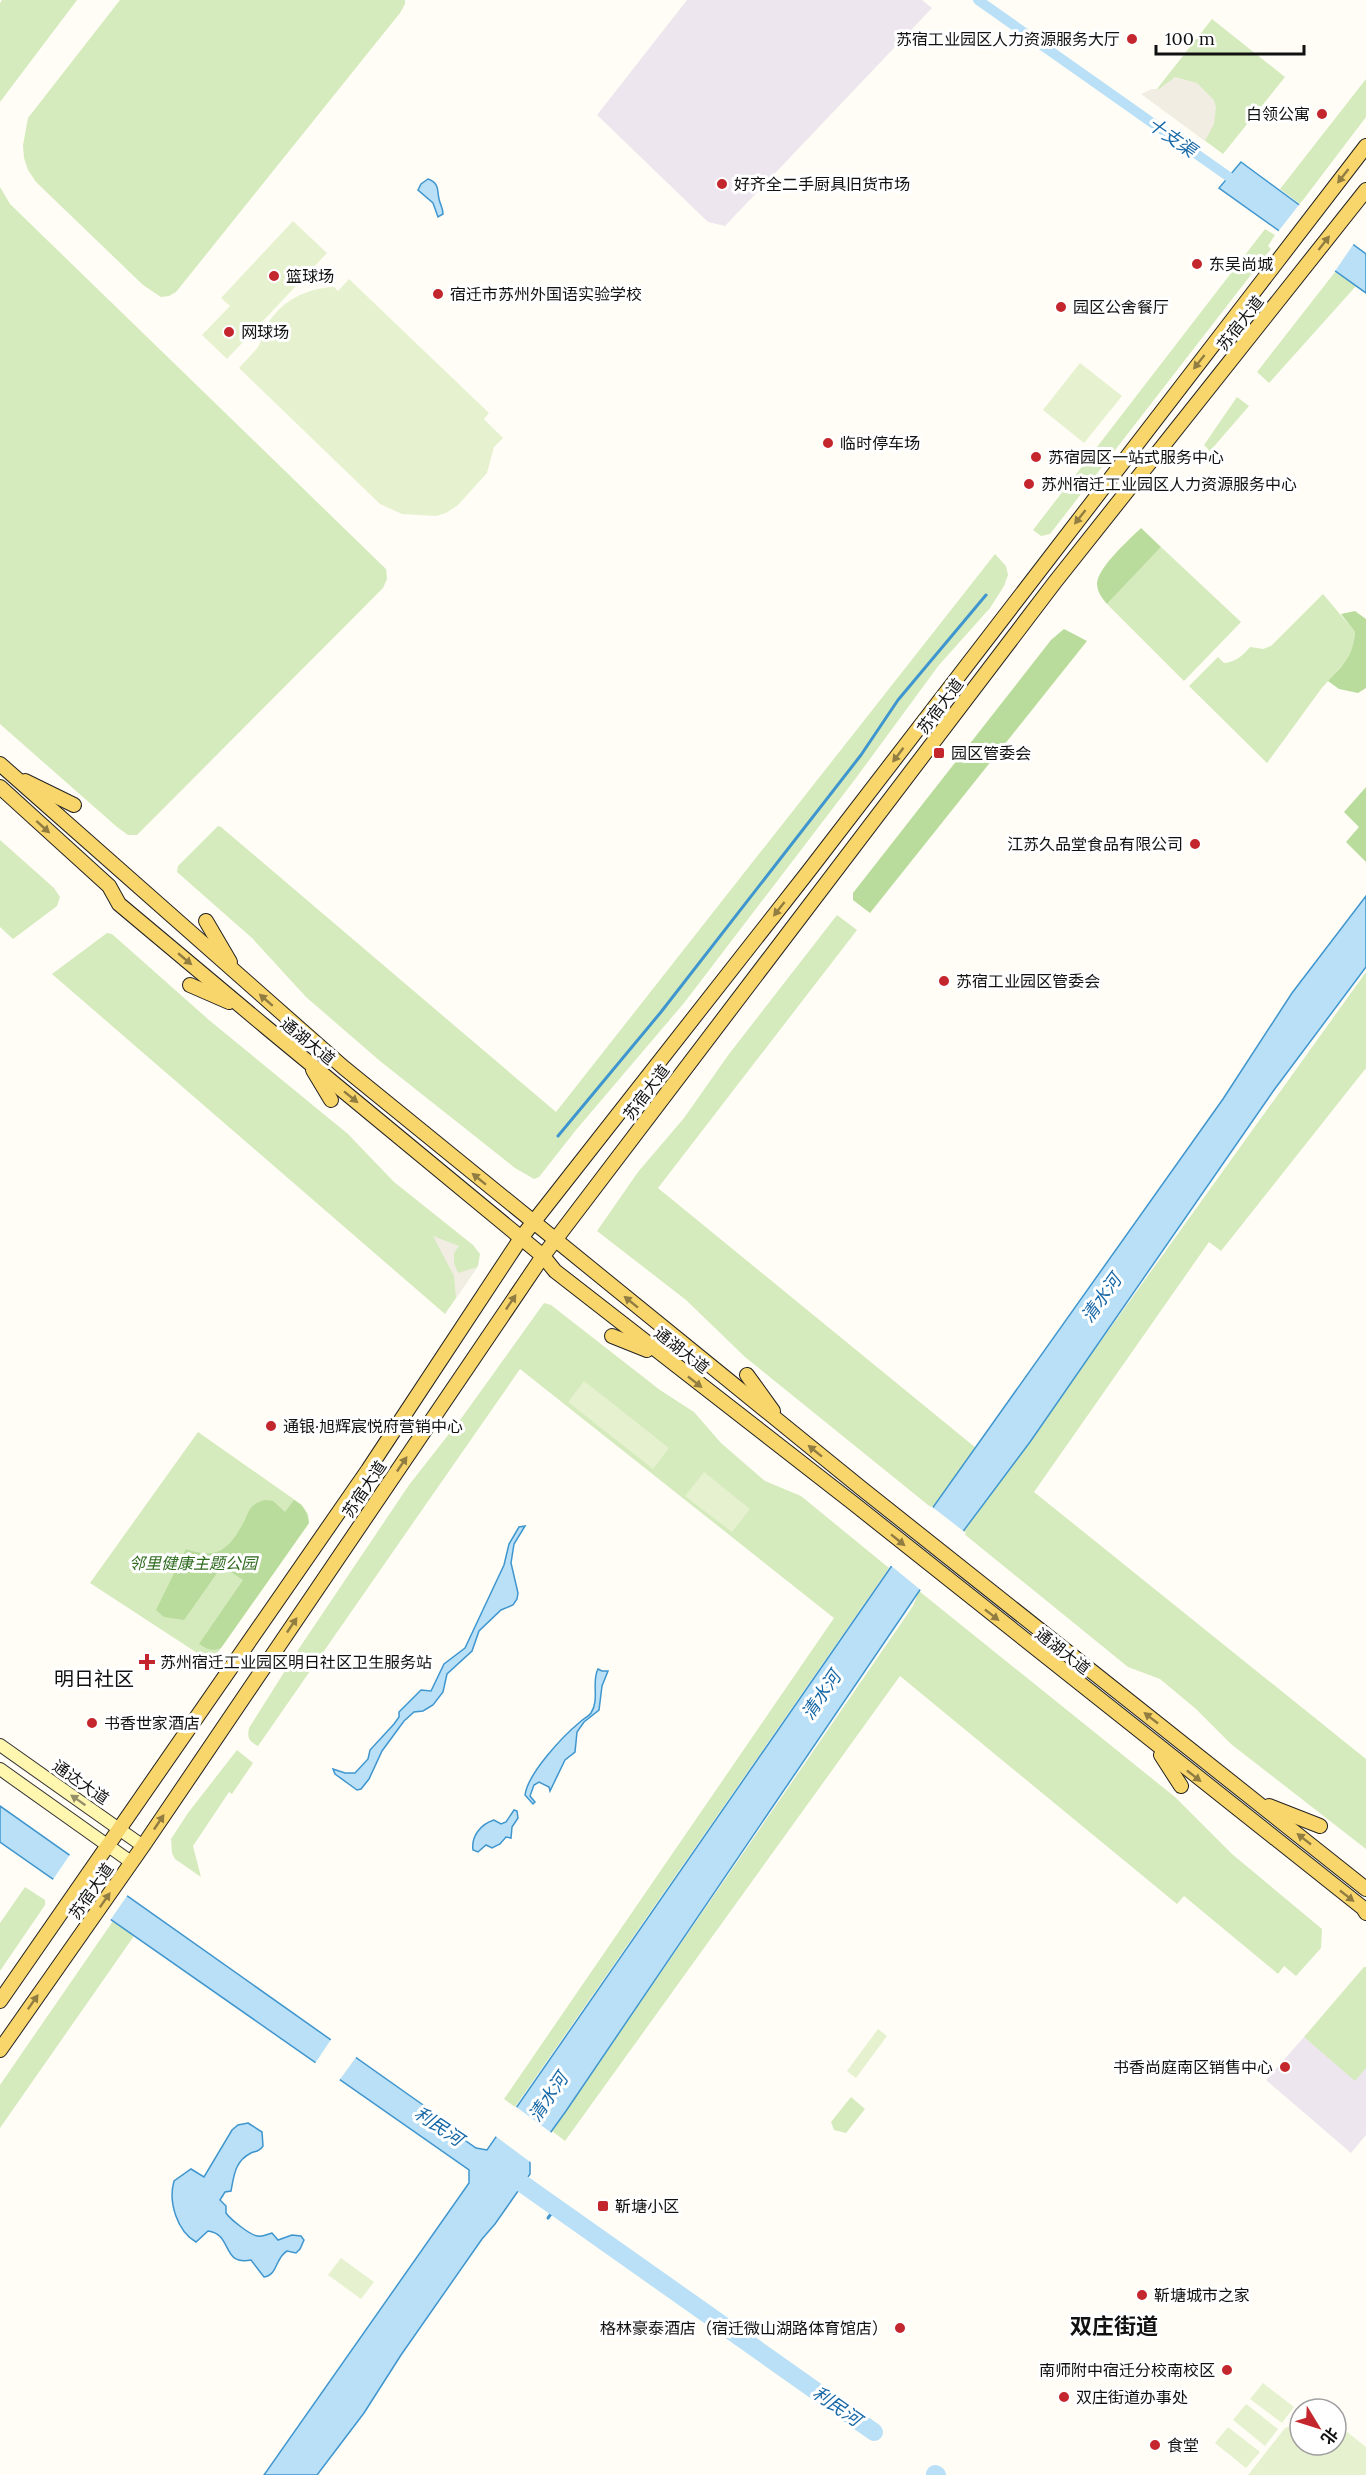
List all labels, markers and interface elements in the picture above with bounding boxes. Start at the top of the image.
scale bar [1156,18,1304,56]
text: 100 m [1165,27,1215,50]
place label: 苏宿工业园区人力资源服务大厅 [896,29,1120,49]
marker: 苏宿工业园区人力资源服务大厅 [1125,32,1139,46]
place label: 白领公寓 [1246,104,1310,124]
marker: 白领公寓 [1315,107,1329,121]
water label: 十支渠 [1143,112,1203,164]
one-way arrow [1336,168,1349,184]
place label: 好齐全二手厨具旧货市场 [734,174,910,194]
marker: 好齐全二手厨具旧货市场 [715,177,729,191]
one-way arrow [1318,235,1330,250]
place label: 东吴尚城 [1209,254,1273,274]
marker: 东吴尚城 [1190,257,1204,271]
place label: 篮球场 [286,266,334,286]
marker: 篮球场 [267,269,281,283]
place label: 宿迁市苏州外国语实验学校 [450,284,642,304]
marker: 宿迁市苏州外国语实验学校 [431,287,445,301]
street label: 苏宿大道 [1212,292,1268,354]
place label: 园区公舍餐厅 [1073,297,1169,317]
marker: 园区公舍餐厅 [1054,300,1068,314]
place label: 网球场 [241,322,289,342]
marker: 网球场 [222,325,236,339]
one-way arrow [1193,354,1205,370]
place label: 临时停车场 [840,433,920,453]
marker: 临时停车场 [821,436,835,450]
place label: 苏宿园区一站式服务中心 [1048,447,1224,467]
marker: 苏宿园区一站式服务中心 [1029,450,1043,464]
place label: 苏州宿迁工业园区人力资源服务中心 [1041,474,1297,494]
marker: 苏州宿迁工业园区人力资源服务中心 [1022,477,1036,491]
one-way arrow [1075,509,1087,524]
street label: 苏宿大道 [913,674,967,738]
place label: 园区管委会 [951,743,1031,763]
marker: 园区管委会 [932,746,946,760]
one-way arrow [891,747,904,763]
one-way arrow [36,820,51,834]
place label: 江苏久品堂食品有限公司 [1007,834,1183,854]
marker: 江苏久品堂食品有限公司 [1188,837,1202,851]
one-way arrow [773,902,785,917]
one-way arrow [177,952,192,965]
place label: 苏宿工业园区管委会 [956,971,1100,991]
marker: 苏宿工业园区管委会 [937,974,951,988]
one-way arrow [259,994,274,1007]
street label: 通湖大道 [277,1013,339,1069]
street label: 苏宿大道 [619,1060,673,1124]
one-way arrow [343,1091,359,1104]
one-way arrow [472,1173,487,1186]
water label: 清水河 [1076,1267,1128,1327]
one-way arrow [505,1295,517,1311]
one-way arrow [624,1296,639,1309]
street label: 通湖大道 [651,1322,713,1378]
one-way arrow [688,1375,703,1387]
place label: 通银·旭辉宸悦府营销中心 [283,1416,463,1436]
marker: 通银·旭辉宸悦府营销中心 [264,1419,278,1433]
one-way arrow [807,1444,823,1457]
one-way arrow [396,1456,407,1472]
street label: 苏宿大道 [338,1457,390,1521]
one-way arrow [890,1534,906,1547]
park label: 邻里健康主题公园 [129,1553,259,1573]
one-way arrow [984,1609,1000,1622]
one-way arrow [286,1618,298,1634]
street label: 通湖大道 [1032,1623,1094,1679]
place label: 苏州宿迁工业园区明日社区卫生服务站 [160,1652,432,1672]
marker: 苏州宿迁工业园区明日社区卫生服务站 [138,1653,156,1671]
water label: 清水河 [796,1664,847,1724]
district label: 明日社区 [54,1666,134,1691]
one-way arrow [1143,1711,1159,1724]
place label: 书香世家酒店 [104,1713,200,1733]
marker: 书香世家酒店 [85,1716,99,1730]
street label: 通达大道 [49,1755,113,1809]
one-way arrow [1186,1770,1201,1782]
one-way arrow [70,1795,86,1806]
one-way arrow [153,1814,165,1830]
one-way arrow [1296,1833,1312,1846]
street label: 苏宿大道 [64,1859,118,1923]
one-way arrow [1339,1890,1355,1903]
one-way arrow [99,1892,110,1908]
one-way arrow [27,1994,39,2010]
place label: 书香尚庭南区销售中心 [1113,2057,1273,2077]
marker: 书香尚庭南区销售中心 [1278,2060,1292,2074]
water label: 清水河 [523,2066,574,2126]
water label: 利民河 [410,2101,470,2152]
place label: 靳塘小区 [615,2196,679,2216]
marker: 靳塘小区 [596,2199,610,2213]
place label: 靳塘城市之家 [1154,2285,1250,2305]
marker: 靳塘城市之家 [1135,2288,1149,2302]
district label: 双庄街道 [1070,2312,1158,2340]
place label: 格林豪泰酒店（宿迁微山湖路体育馆店） [600,2318,888,2338]
marker: 格林豪泰酒店（宿迁微山湖路体育馆店） [893,2321,907,2335]
place label: 南师附中宿迁分校南校区 [1039,2360,1215,2380]
marker: 南师附中宿迁分校南校区 [1220,2363,1234,2377]
water label: 利民河 [808,2381,868,2433]
place label: 双庄街道办事处 [1076,2387,1188,2407]
marker: 双庄街道办事处 [1057,2390,1071,2404]
north arrow [1288,2397,1348,2457]
text: 北 [1317,2424,1343,2449]
place label: 食堂 [1167,2435,1199,2455]
marker: 食堂 [1148,2438,1162,2452]

